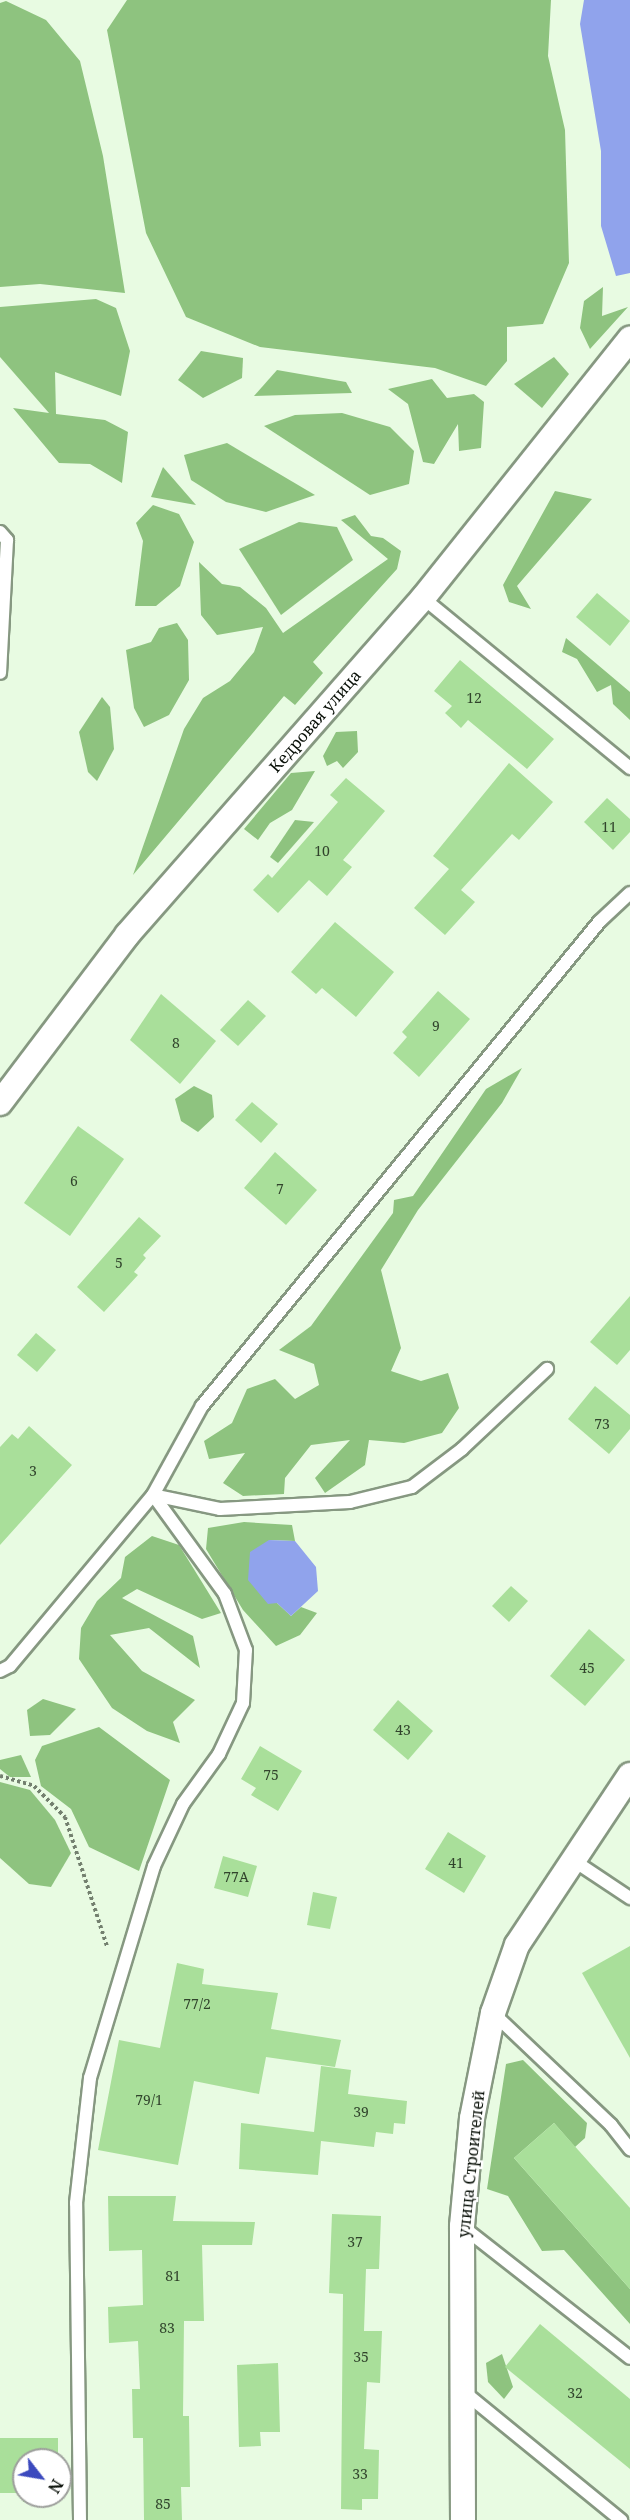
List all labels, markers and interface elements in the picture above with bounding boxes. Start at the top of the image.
street label: Кедровая улица [265,666,365,776]
house number: 12 [466,690,482,706]
house number: 11 [601,819,617,835]
house number: 10 [314,843,330,859]
house number: 9 [432,1018,440,1034]
house number: 8 [172,1035,180,1051]
house number: 6 [70,1173,78,1189]
house number: 7 [276,1181,284,1197]
house number: 5 [115,1255,123,1271]
house number: 73 [594,1416,610,1432]
house number: 3 [29,1463,37,1479]
house number: 45 [579,1660,595,1676]
house number: 43 [395,1722,411,1738]
house number: 75 [263,1767,279,1783]
house number: 41 [448,1855,464,1871]
house number: 77А [223,1869,249,1885]
house number: 77/2 [183,1996,211,2012]
street label: улица Строителей [454,2089,488,2239]
house number: 79/1 [135,2092,163,2108]
house number: 39 [353,2104,369,2120]
house number: 37 [347,2234,363,2250]
house number: 81 [165,2268,181,2284]
house number: 83 [159,2320,175,2336]
house number: 35 [353,2349,369,2365]
house number: 32 [567,2385,583,2401]
north arrow [12,2448,72,2508]
house number: 33 [352,2466,368,2482]
text: N [43,2475,68,2497]
house number: 85 [155,2496,171,2512]

